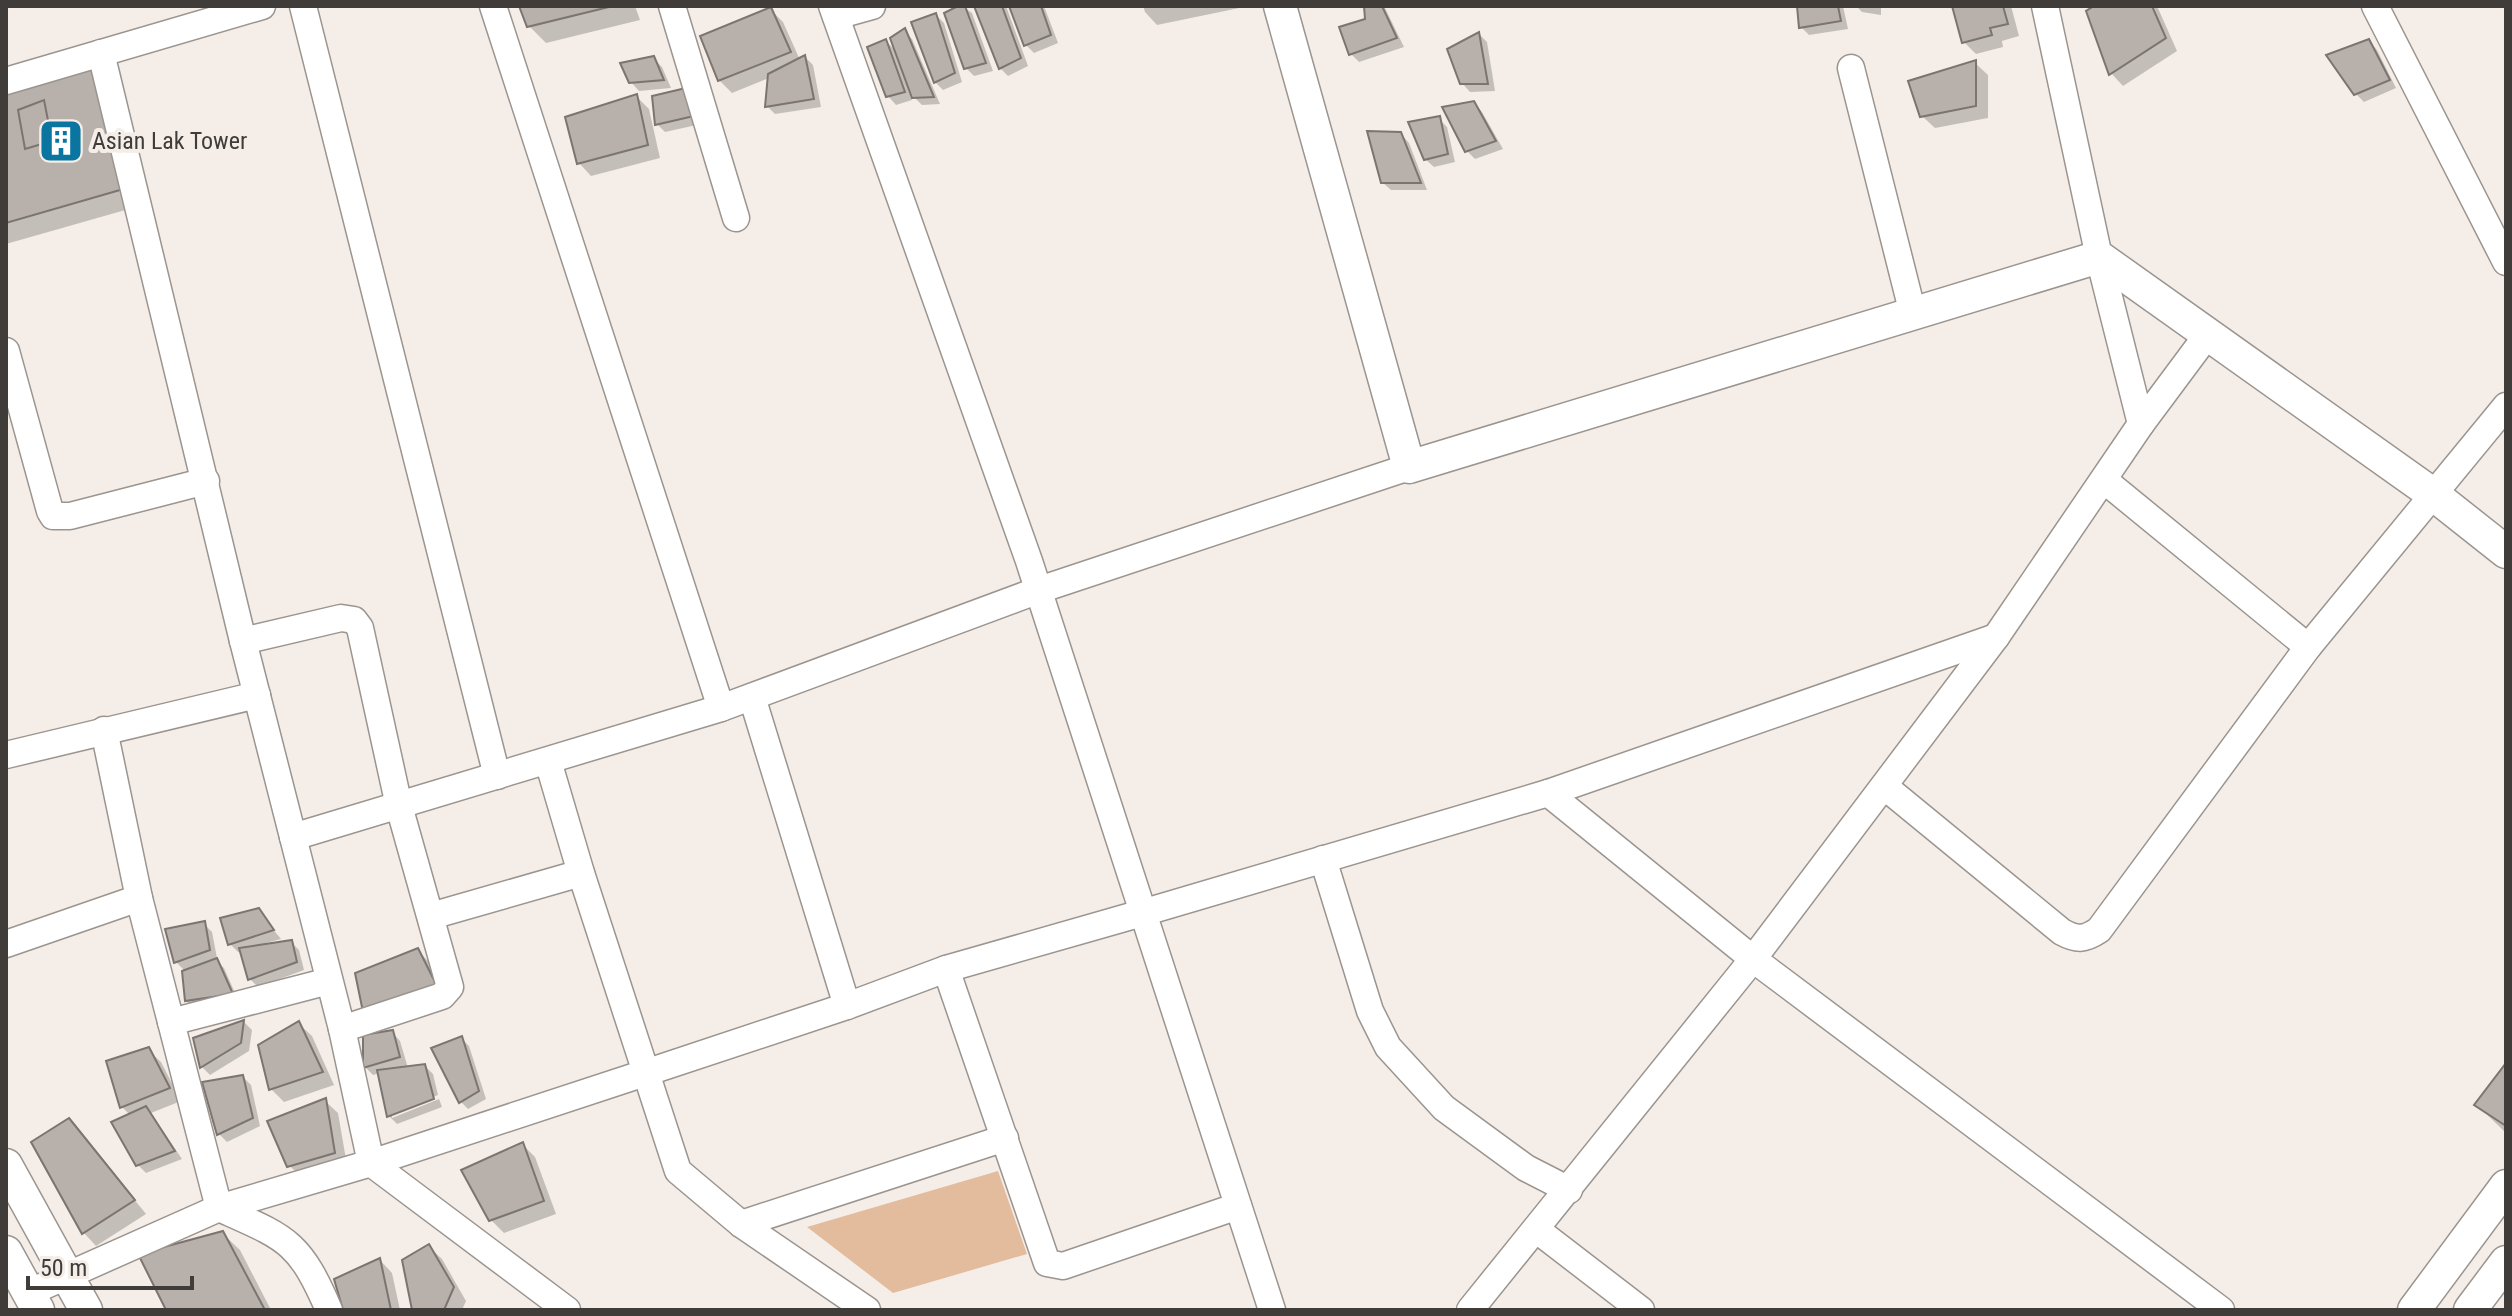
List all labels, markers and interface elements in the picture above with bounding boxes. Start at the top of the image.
building icon: Asian Lak Tower [37,117,85,165]
place label: Asian Lak Tower [92,127,247,155]
scale bar [28,1240,192,1290]
text: 50 m [40,1254,87,1282]

